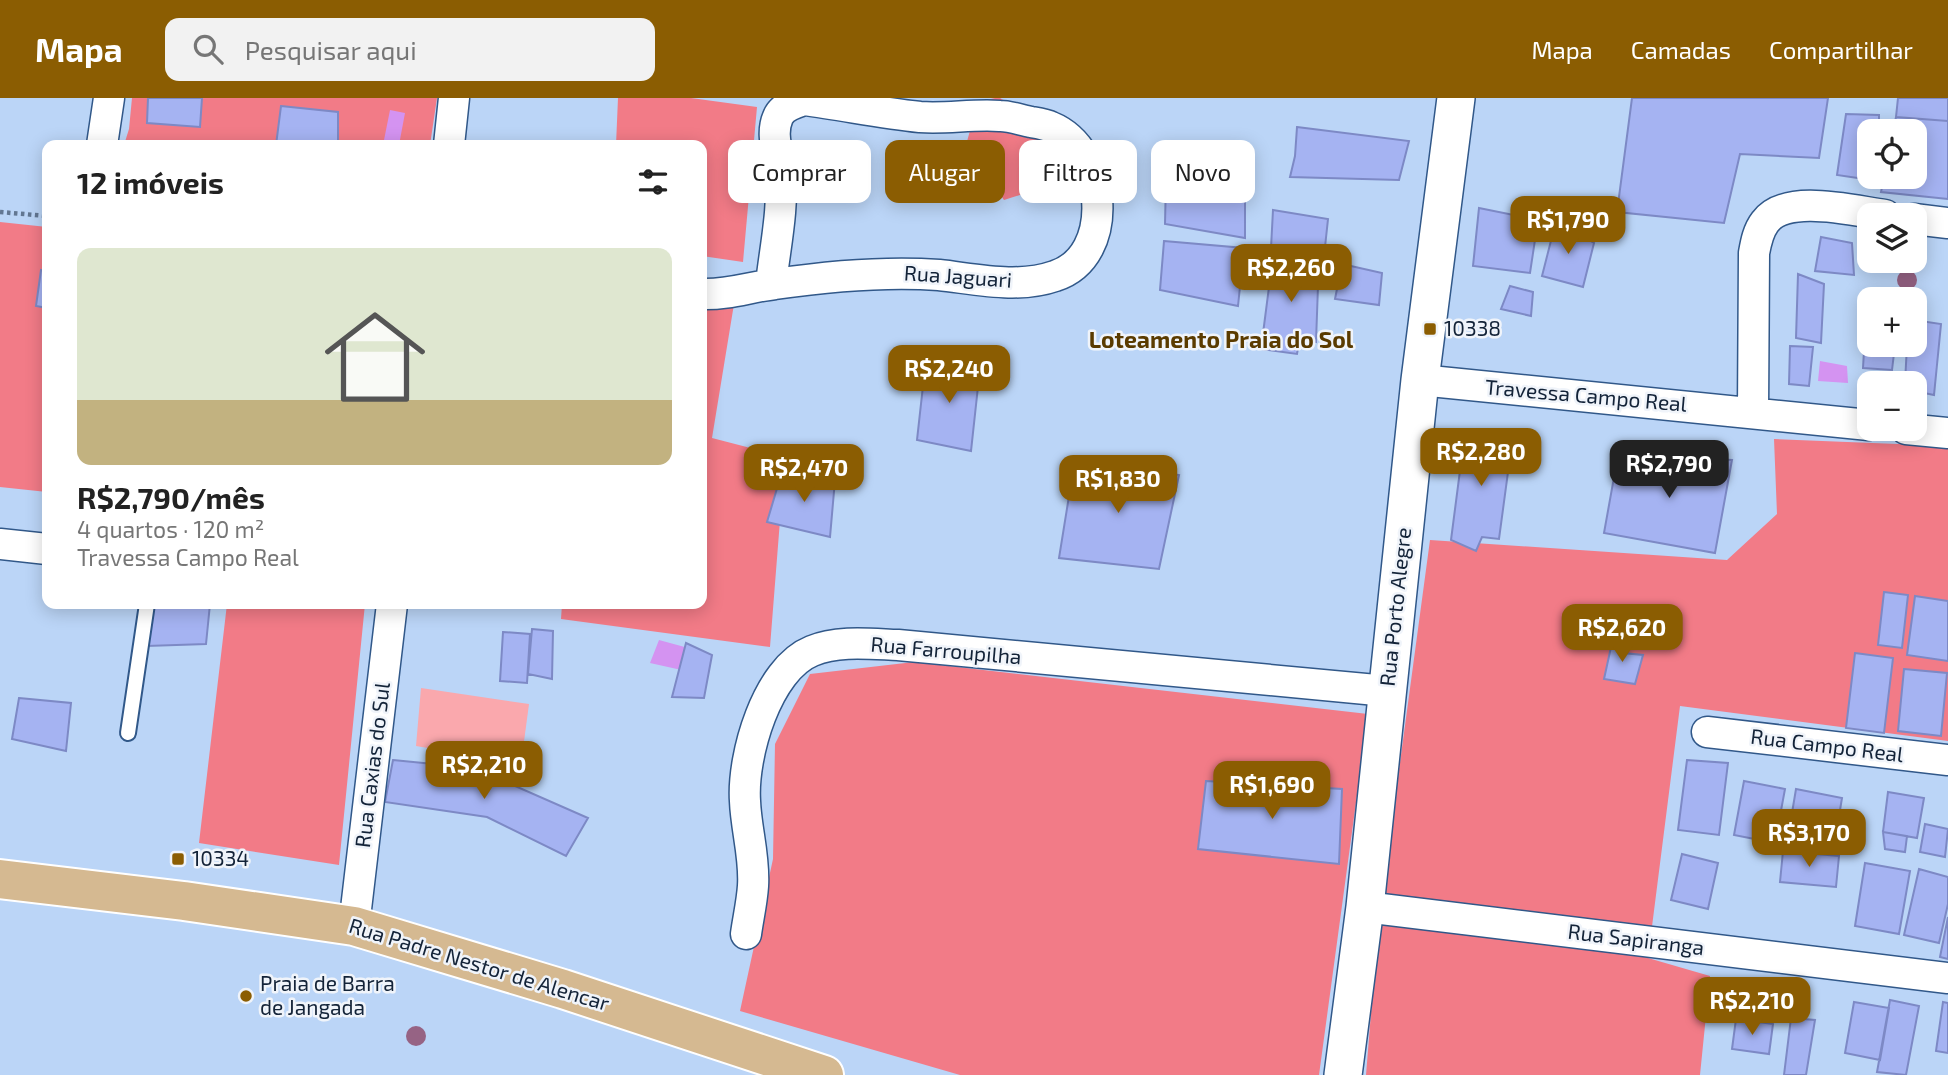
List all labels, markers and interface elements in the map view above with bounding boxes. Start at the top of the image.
search box [165,18,655,81]
text: Mapa [35,29,123,69]
icon: search [189,30,227,68]
text: Pesquisar aqui [245,34,417,65]
text: Mapa [1531,35,1593,64]
text: Camadas [1631,35,1731,64]
text: Compartilhar [1769,35,1913,64]
map controls [1857,119,1927,441]
button: locate [1857,119,1927,189]
chip: Comprar [728,140,871,203]
chip: Alugar [885,140,1005,203]
chip: Filtros [1019,140,1137,203]
chip: Novo [1151,140,1255,203]
icon: filters [634,163,672,201]
text: 12 imóveis [77,164,224,200]
pin: R$1,790 [1503,197,1633,256]
button: layers [1857,203,1927,273]
text: R$1,790 [1526,205,1610,233]
pin: R$2,260 [1226,244,1356,304]
text: R$2,260 [1247,253,1335,281]
street label: Rua Jaguari [903,259,1013,292]
button: + [1857,287,1927,357]
icon: home [312,294,438,420]
place label: 10338 [1444,315,1501,340]
marker: 10338 [1422,321,1438,337]
district label: Loteamento Praia do Sol [1089,325,1354,353]
pin: R$2,240 [884,345,1014,405]
text: R$2,240 [904,354,994,382]
button: − [1857,371,1927,441]
street label: Travessa Campo Real [1484,373,1689,416]
pin: R$2,280 [1416,428,1546,488]
text: R$2,280 [1436,437,1526,465]
pin: R$2,790 [1604,440,1734,500]
pin: R$2,470 [739,444,869,504]
text: R$2,790 [1626,449,1712,477]
text: R$2,470 [760,453,848,481]
pin: R$1,830 [1053,456,1183,515]
text: R$1,830 [1075,464,1161,492]
text: R$2,790/mês [77,479,265,515]
text: 4 quartos · 120 m² [77,515,264,543]
street label: Rua Porto Alegre [1374,526,1415,688]
text: Travessa Campo Real [77,543,299,571]
pin: R$2,620 [1557,604,1687,664]
text: R$2,620 [1578,613,1666,641]
street label: Rua Farroupilha [870,630,1023,669]
street label: Rua Caxias do Sul [349,680,394,849]
street label: Rua Campo Real [1749,723,1906,766]
pin: R$2,210 [419,742,549,801]
text: R$2,210 [442,750,526,778]
pin: R$1,690 [1207,762,1337,821]
text: R$1,690 [1229,770,1315,798]
pin: R$3,170 [1744,810,1874,869]
text: R$3,170 [1768,818,1850,846]
place label: 10334 [192,845,249,870]
marker: 10334 [170,851,186,867]
street label: Rua Padre Nestor de Alencar [346,912,613,1015]
street label: Rua Sapiranga [1567,918,1706,959]
place label: Praia de Barra de Jangada [260,970,395,1019]
pin: R$2,210 [1687,978,1817,1037]
text: R$2,210 [1710,986,1794,1014]
marker: Praia de Barra de Jangada [238,988,254,1004]

